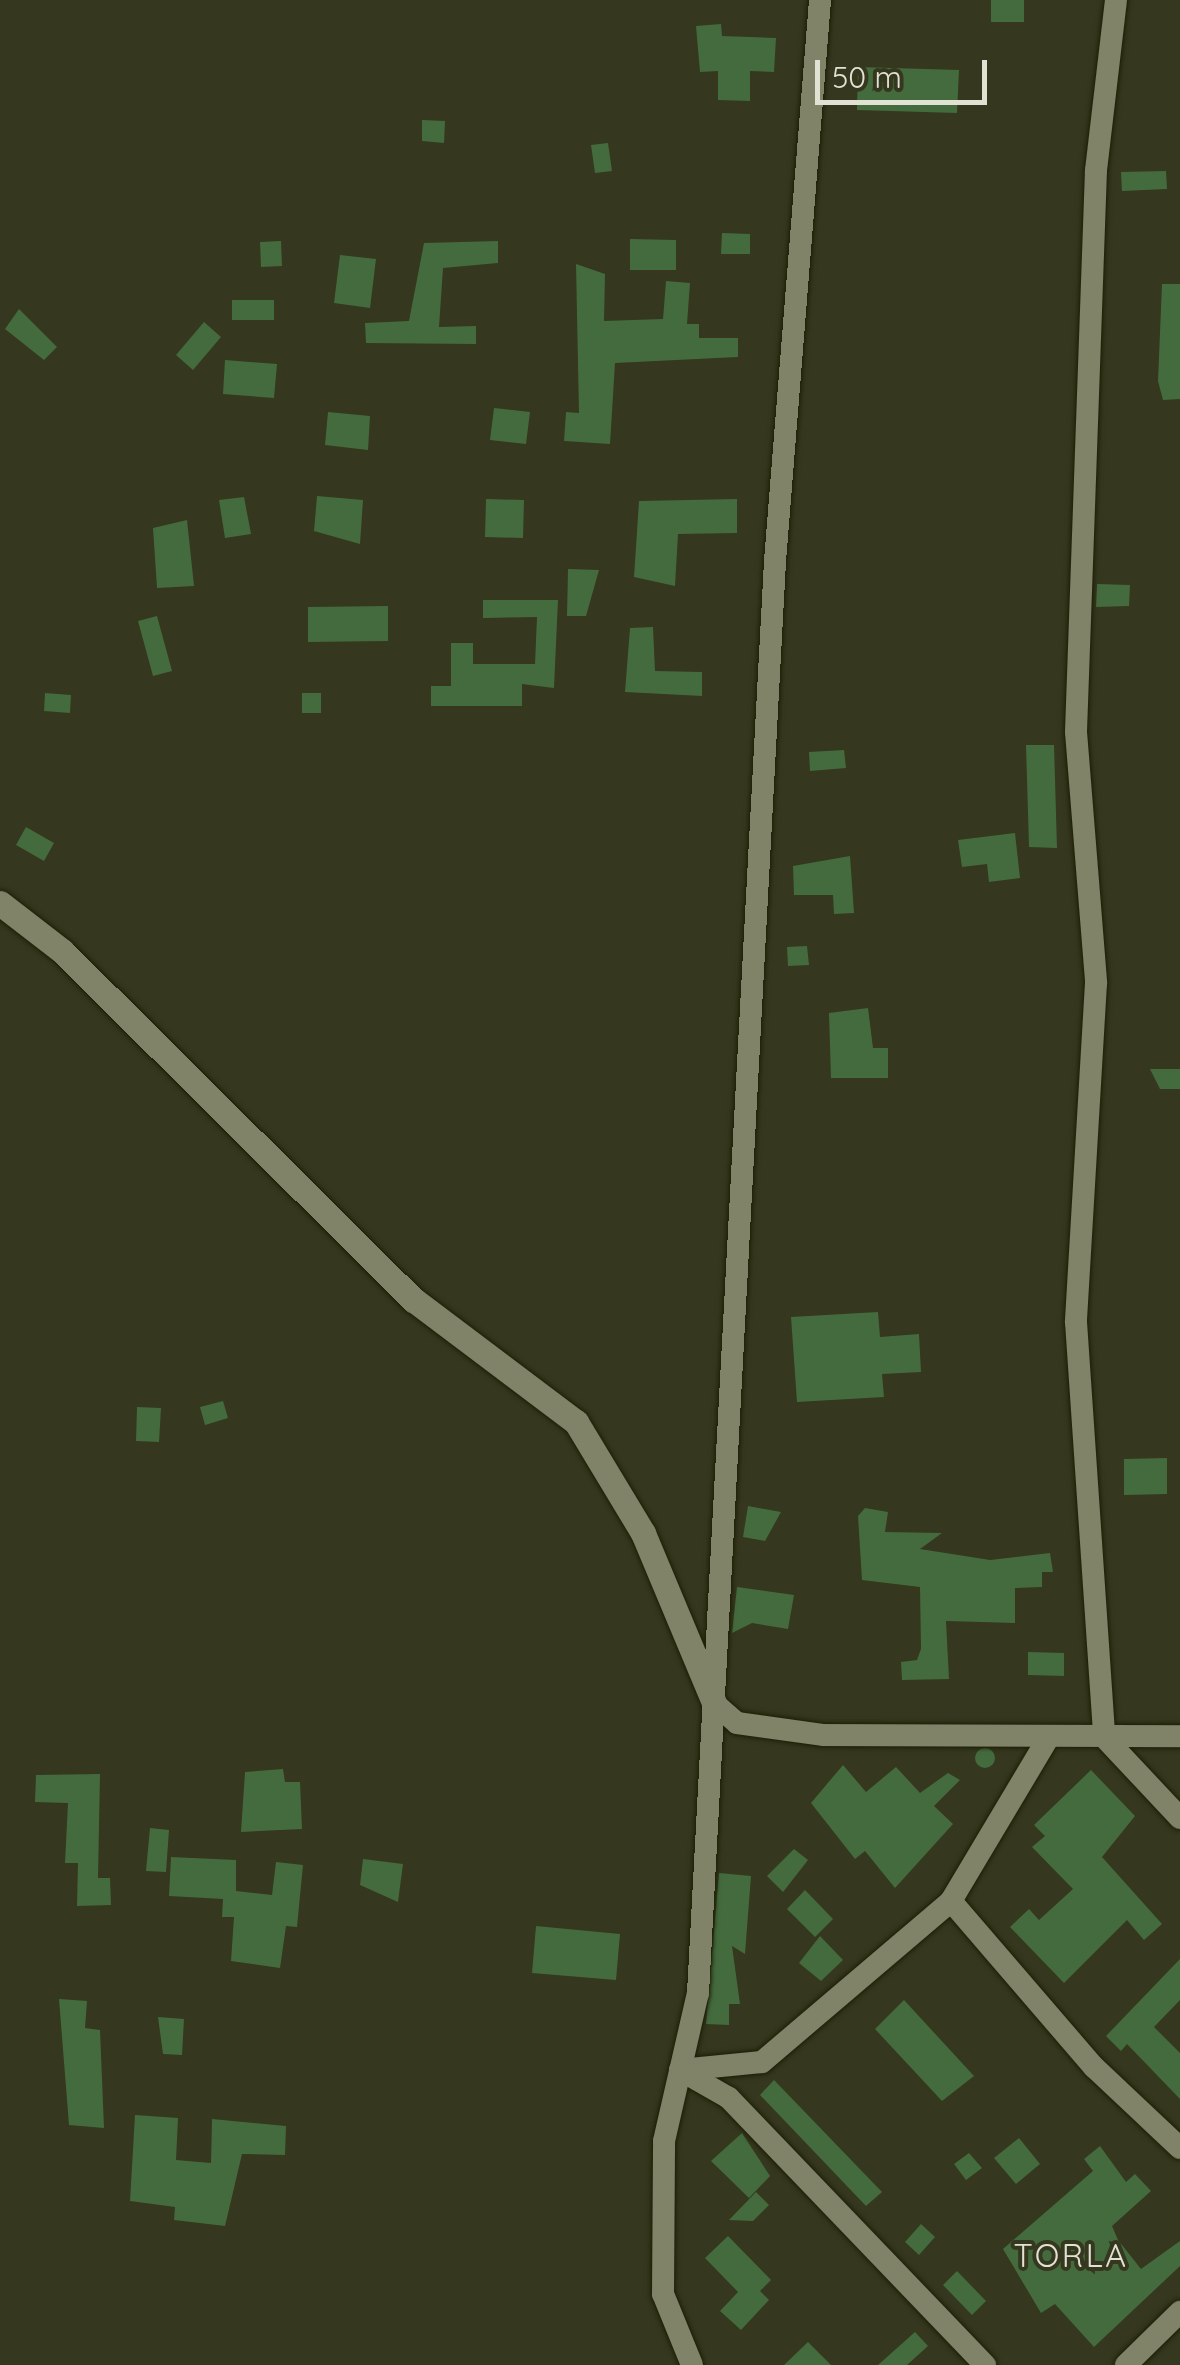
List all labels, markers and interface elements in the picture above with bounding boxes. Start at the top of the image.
scale bar [820,40,992,102]
text: 50 m [832,58,902,96]
district label: TORLA [1014,2236,1128,2274]

